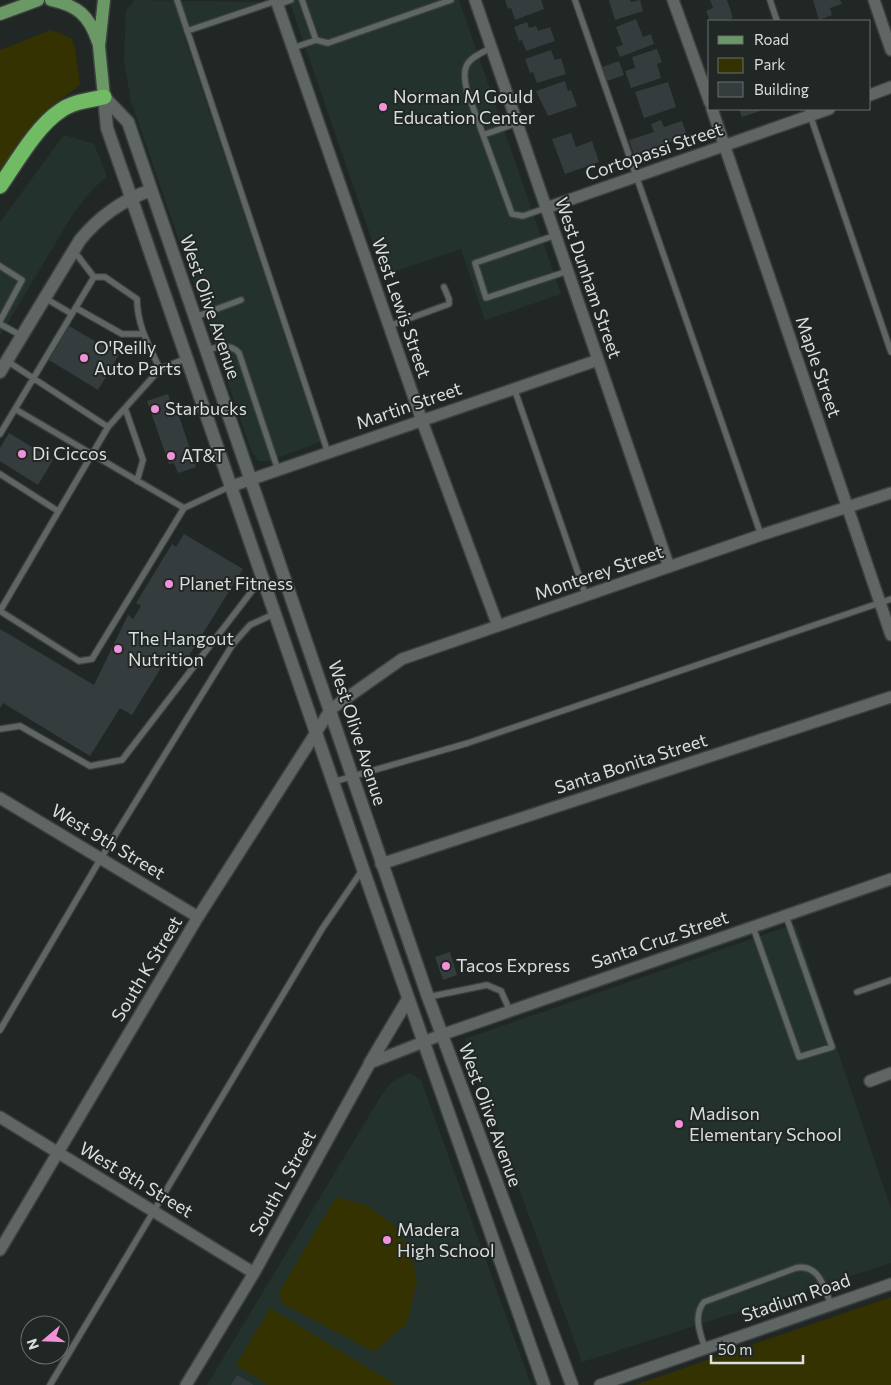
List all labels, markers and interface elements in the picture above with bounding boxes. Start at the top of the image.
legend [708,20,871,110]
text: Road [754,30,789,48]
text: Park [754,55,785,73]
text: Building [754,80,809,98]
place label: Norman M Gould Education Center [393,85,535,128]
marker: Norman M Gould Education Center [377,101,389,113]
street label: Cortopassi Street [582,117,725,185]
street label: West Dunham Street [551,194,627,361]
street label: West Olive Avenue [176,232,246,382]
street label: West Lewis Street [368,235,436,381]
street label: Maple Street [791,313,847,420]
place label: O'Reilly Auto Parts [94,336,181,379]
marker: O'Reilly Auto Parts [78,352,90,364]
street label: Martin Street [353,377,464,433]
place label: Starbucks [165,397,247,419]
marker: Starbucks [149,403,161,415]
place label: Di Ciccos [32,442,107,464]
place label: AT&T [181,444,225,466]
marker: Di Ciccos [16,448,28,460]
marker: AT&T [165,450,177,462]
street label: Monterey Street [531,540,666,604]
place label: Planet Fitness [179,572,293,594]
marker: Planet Fitness [163,578,175,590]
place label: The Hangout Nutrition [128,627,234,670]
marker: The Hangout Nutrition [112,643,124,655]
street label: West Olive Avenue [324,657,392,808]
street label: Santa Bonita Street [552,728,710,798]
street label: West 9th Street [48,799,169,884]
street label: Santa Cruz Street [588,905,731,973]
street label: South K Street [106,912,186,1025]
place label: Tacos Express [456,954,570,976]
marker: Tacos Express [440,960,452,972]
street label: West Olive Avenue [455,1040,527,1190]
place label: Madison Elementary School [689,1102,842,1145]
marker: Madison Elementary School [673,1118,685,1130]
street label: South L Street [244,1126,320,1239]
street label: West 8th Street [76,1137,197,1222]
place label: Madera High School [397,1218,495,1261]
marker: Madera High School [381,1234,393,1246]
street label: Stadium Road [738,1268,853,1326]
north arrow [20,1315,70,1365]
scale bar [711,1332,804,1364]
text: N [22,1337,42,1352]
text: 50 m [718,1340,752,1358]

